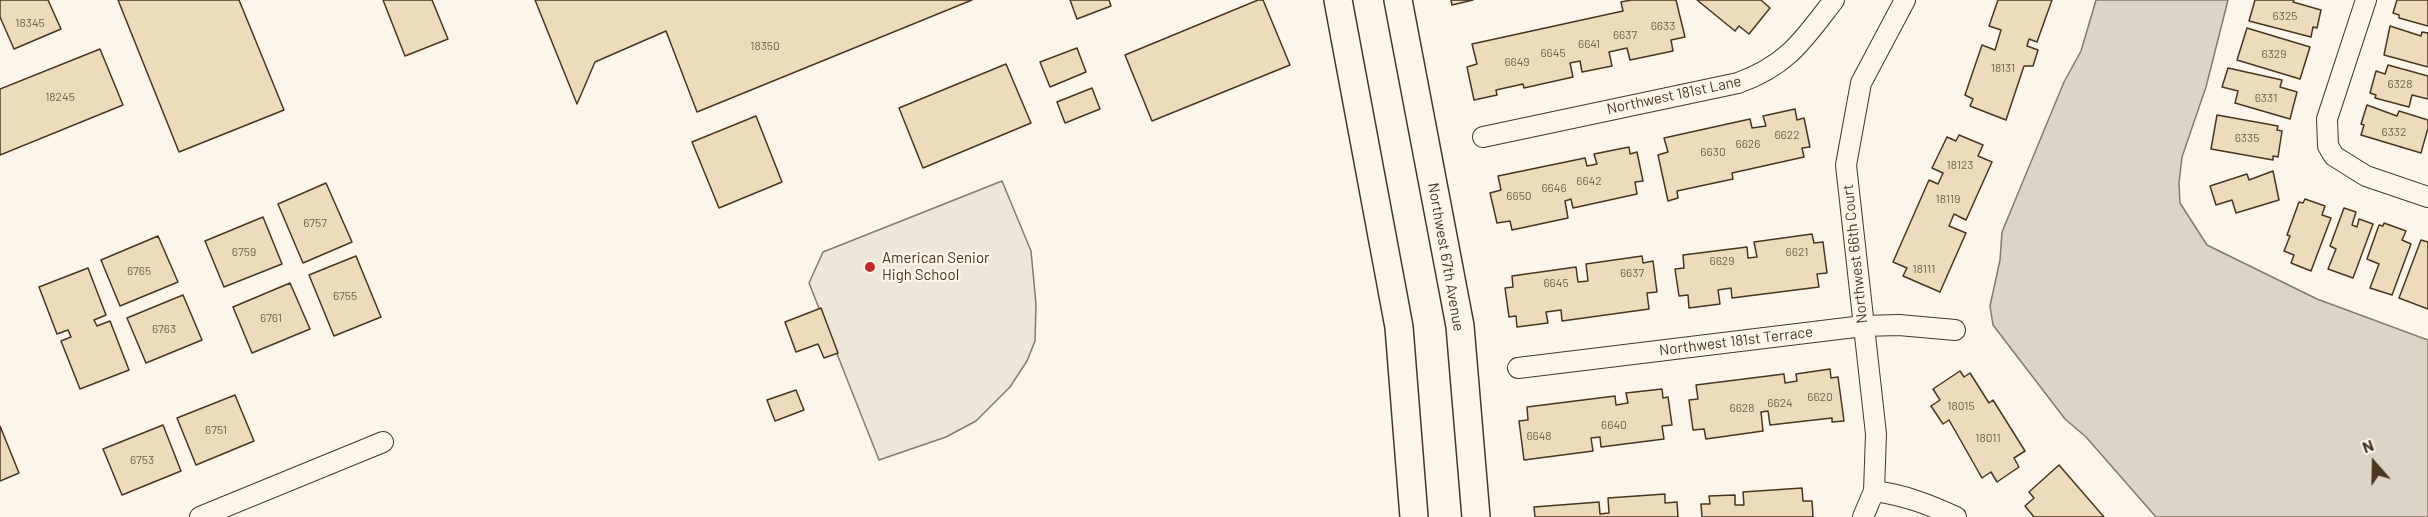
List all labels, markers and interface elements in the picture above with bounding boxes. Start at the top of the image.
house number: 6325 [2273,9,2297,23]
house number: 18345 [15,16,45,30]
house number: 6633 [1651,19,1675,33]
house number: 6637 [1613,28,1637,42]
house number: 6641 [1578,37,1600,51]
house number: 18350 [750,39,780,53]
house number: 6645 [1540,46,1566,60]
house number: 6329 [2261,47,2287,61]
house number: 6649 [1504,55,1530,69]
house number: 18131 [1991,61,2015,75]
street label: Northwest 181st Lane [1605,72,1743,118]
house number: 6328 [2387,77,2413,91]
house number: 18245 [45,90,75,104]
house number: 6331 [2255,91,2277,105]
house number: 6332 [2382,125,2406,139]
house number: 6622 [1774,128,1800,142]
house number: 6335 [2235,131,2259,145]
house number: 6626 [1736,137,1760,151]
house number: 6630 [1700,145,1726,159]
house number: 18123 [1947,158,1973,172]
house number: 6642 [1576,174,1602,188]
street label: Northwest 67th Avenue [1424,181,1468,333]
house number: 6646 [1541,181,1567,195]
street label: Northwest 66th Court [1839,183,1871,325]
house number: 6650 [1506,189,1532,203]
house number: 18119 [1936,192,1960,206]
house number: 6757 [303,216,327,230]
house number: 6759 [232,245,256,259]
house number: 6621 [1786,245,1808,259]
place label: American Senior High School [882,249,990,284]
house number: 6629 [1709,254,1735,268]
marker: American Senior High School [863,260,877,274]
house number: 18111 [1913,262,1935,276]
house number: 6765 [127,264,151,278]
house number: 6637 [1620,266,1644,280]
house number: 6645 [1543,276,1569,290]
house number: 6755 [333,289,357,303]
house number: 6761 [260,311,282,325]
house number: 6763 [152,322,176,336]
street label: Northwest 181st Terrace [1658,323,1814,359]
house number: 6620 [1807,390,1833,404]
house number: 6624 [1767,396,1793,410]
house number: 18015 [1947,399,1975,413]
house number: 6628 [1729,401,1755,415]
house number: 6640 [1601,418,1627,432]
house number: 6751 [205,423,227,437]
house number: 6648 [1526,429,1552,443]
house number: 18011 [1975,431,2001,445]
north arrow [2344,433,2404,493]
text: N [2359,435,2376,456]
house number: 6753 [130,453,154,467]

